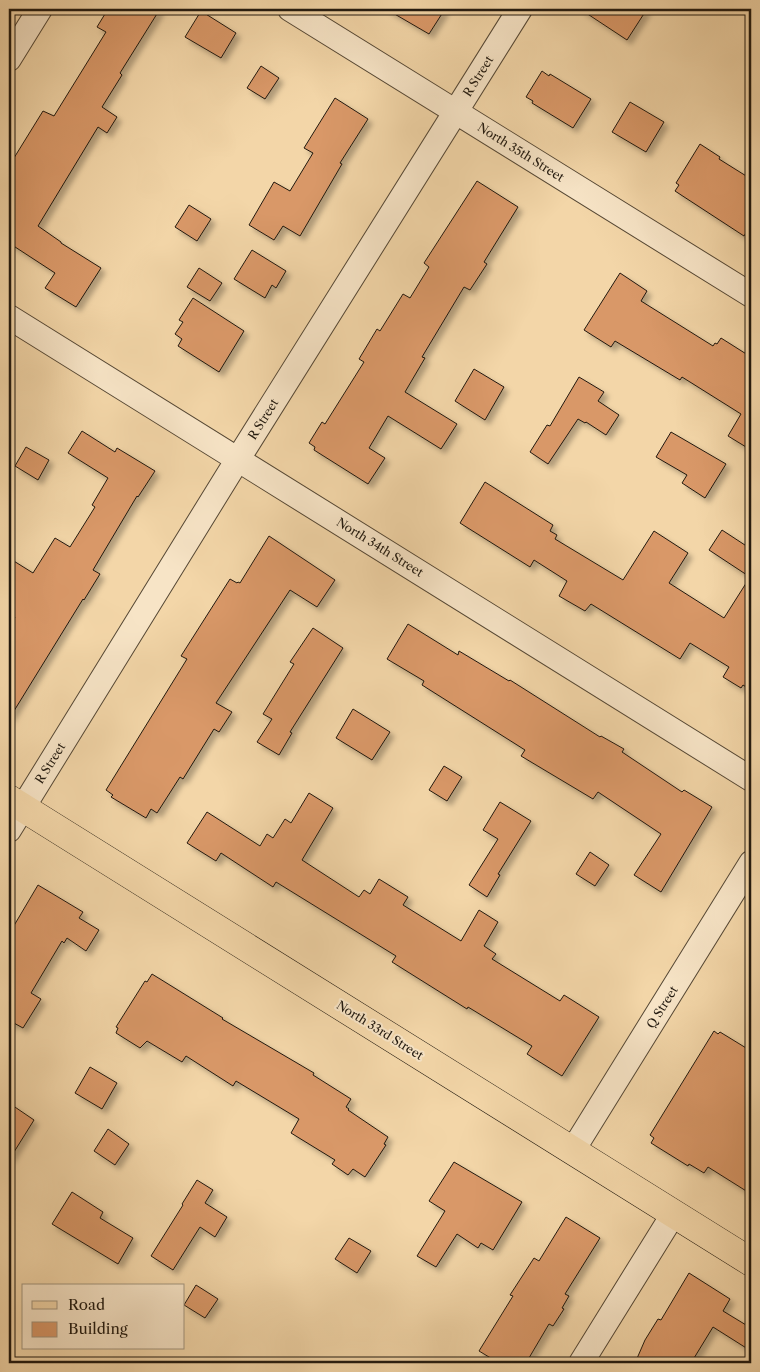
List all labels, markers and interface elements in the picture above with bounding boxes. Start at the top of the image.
street label: R Street [460,52,497,99]
street label: North 35th Street [475,119,568,185]
street label: R Street [245,395,282,442]
street label: North 34th Street [334,514,427,580]
street label: R Street [32,739,69,786]
street label: Q Street [643,982,681,1031]
street label: North 33rd Street [334,997,427,1063]
legend [22,1284,185,1350]
text: Road [68,1295,105,1314]
text: Building [68,1319,128,1338]

